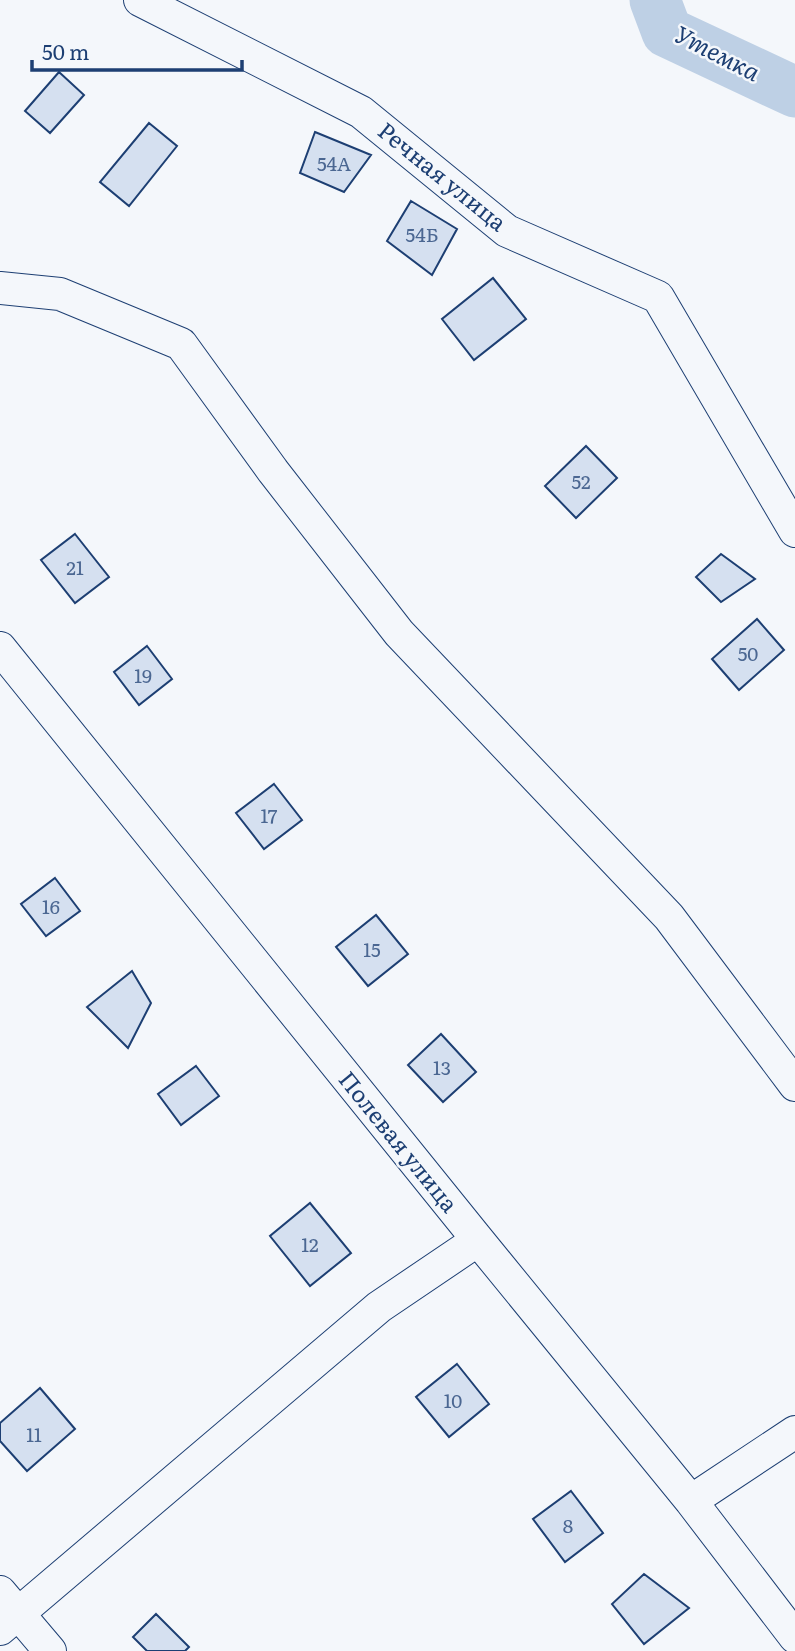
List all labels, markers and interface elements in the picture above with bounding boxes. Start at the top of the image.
water label: Утемка [669,15,767,88]
scale bar [32,28,242,72]
text: 50 m [42,35,89,66]
street label: Речная улица [372,113,515,238]
house number: 54А [317,149,351,177]
house number: 54Б [406,220,438,248]
house number: 52 [571,467,591,495]
house number: 21 [66,553,84,581]
house number: 50 [738,639,758,667]
house number: 19 [134,661,152,689]
house number: 17 [261,801,278,829]
house number: 16 [42,892,60,920]
house number: 15 [363,935,381,963]
house number: 13 [433,1053,451,1081]
street label: Полевая улица [332,1063,468,1219]
house number: 12 [301,1230,319,1258]
house number: 10 [444,1386,462,1414]
house number: 11 [26,1420,42,1448]
house number: 8 [563,1511,573,1539]

